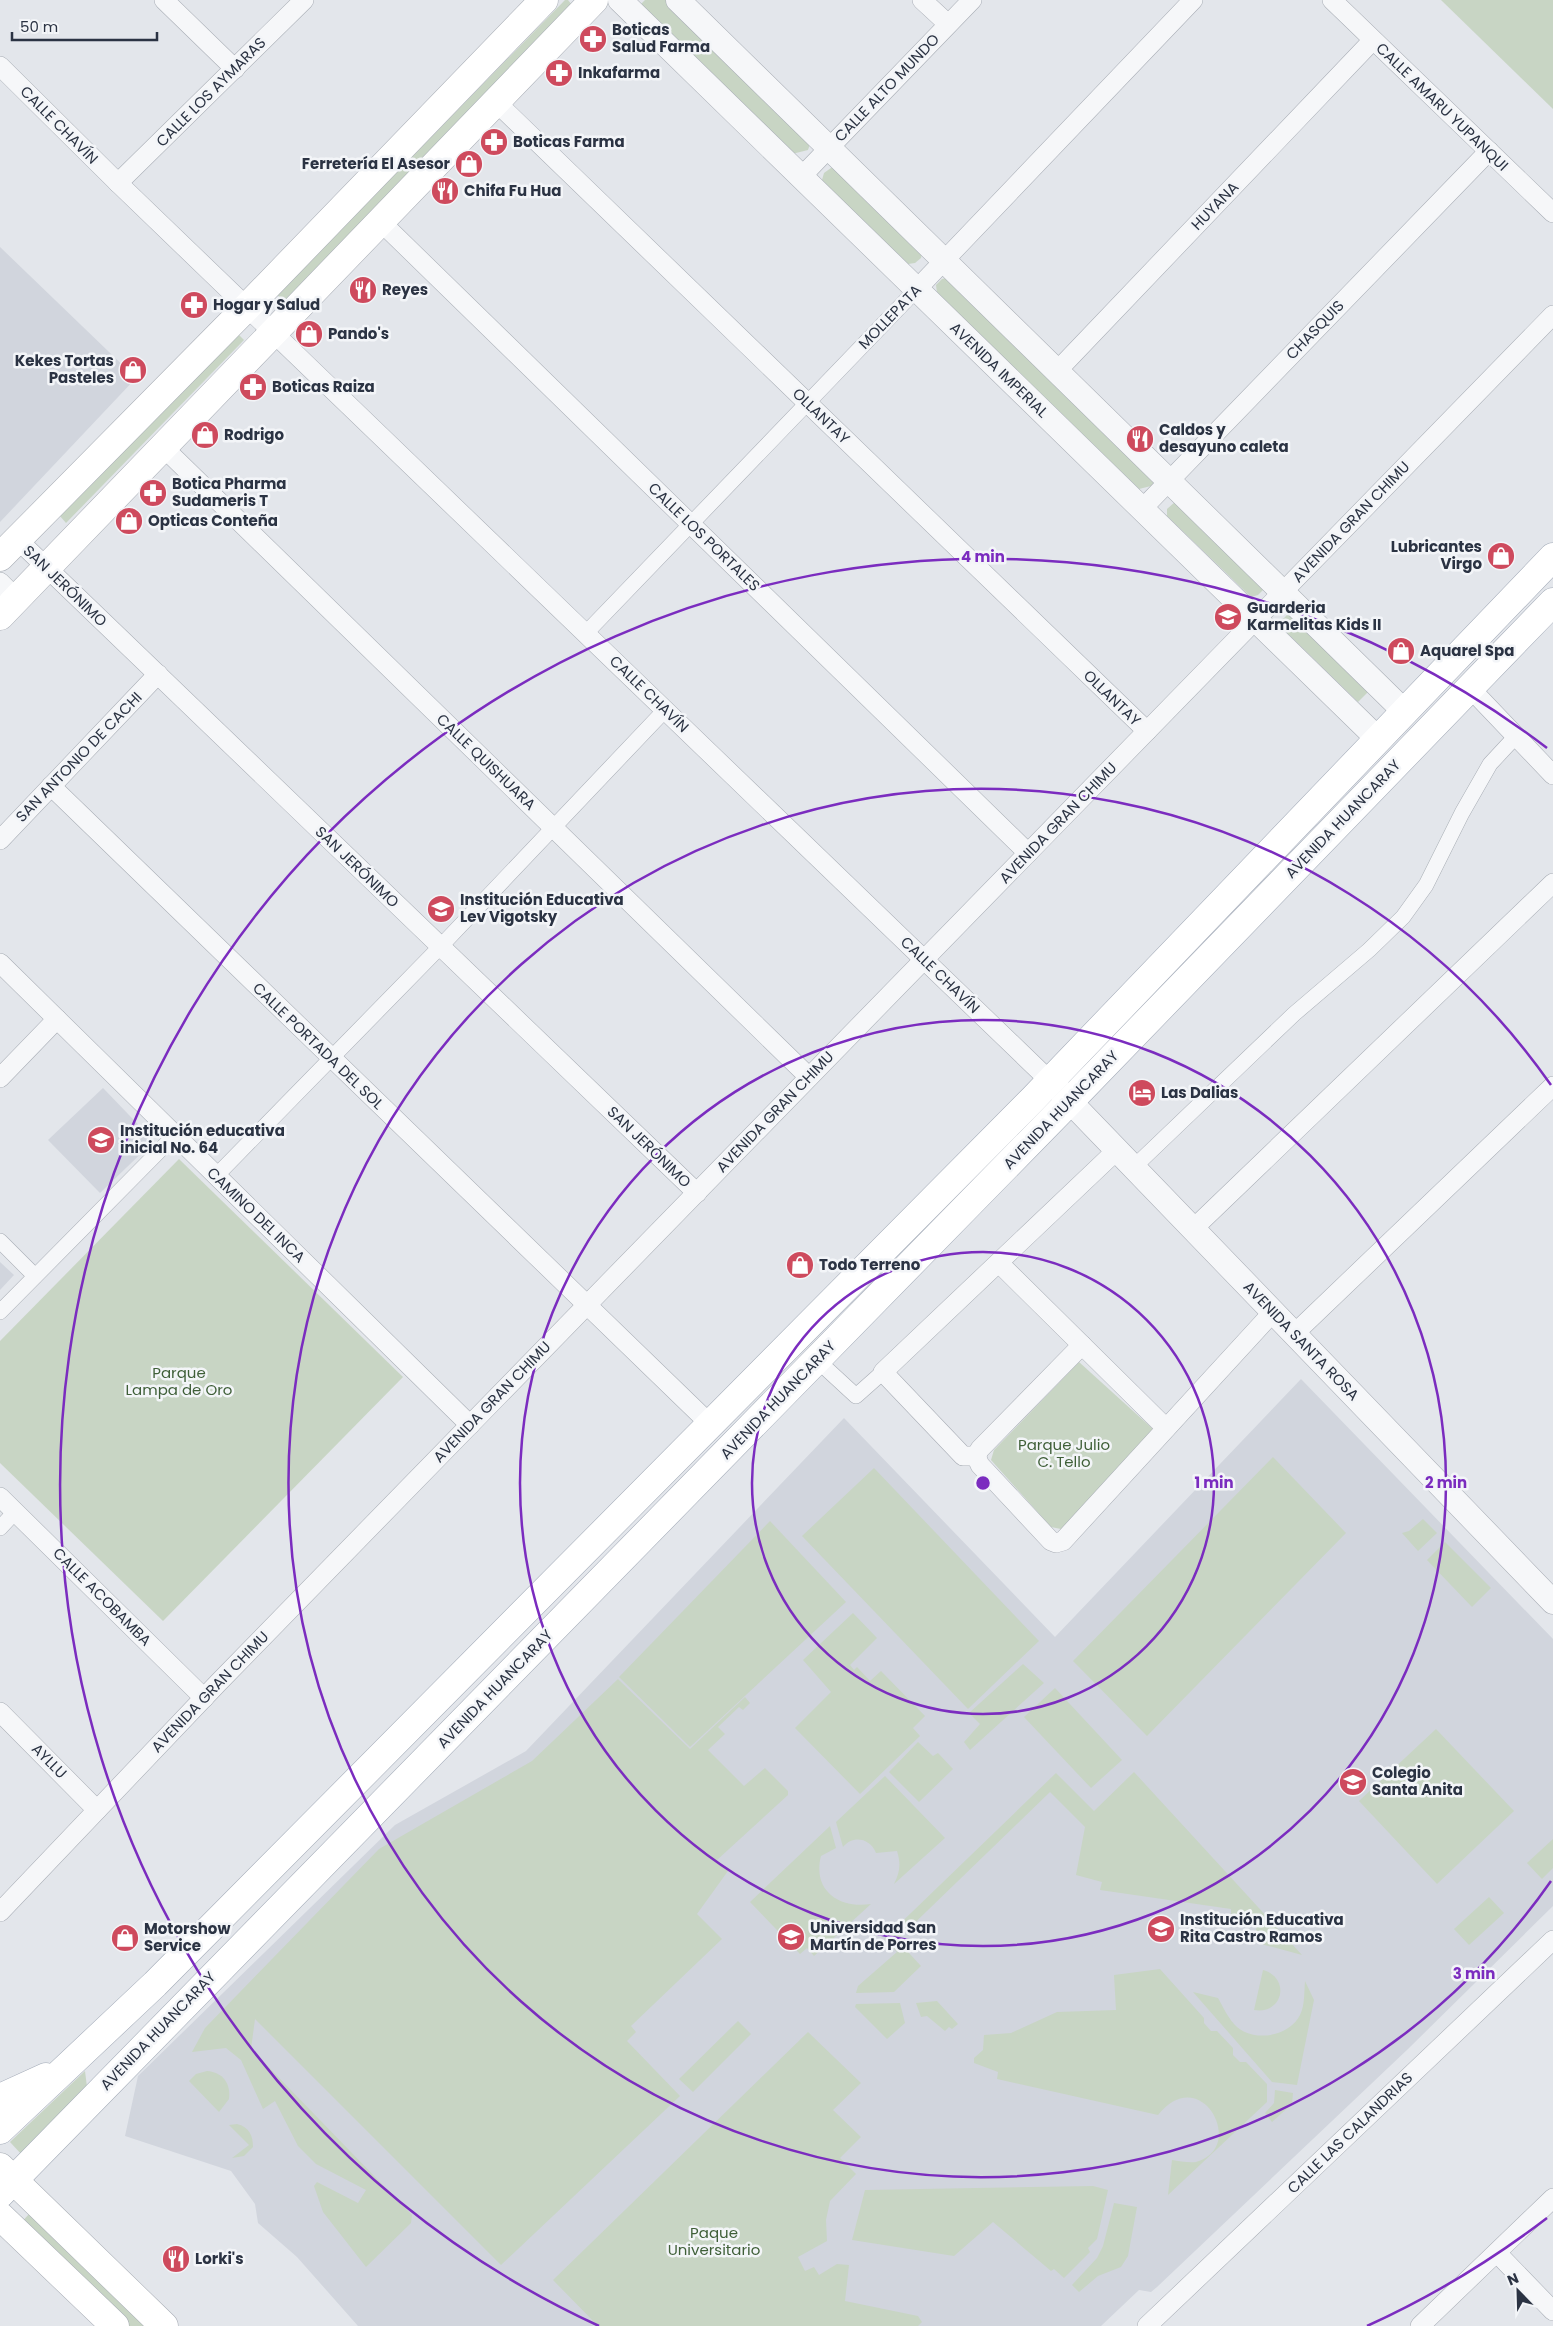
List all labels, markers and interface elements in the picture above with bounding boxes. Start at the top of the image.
scale bar [12,10,158,42]
text: 50 m [20,16,58,37]
place label: Boticas Salud Farma [612,19,710,57]
pharmacy icon: Boticas Salud Farma [578,24,608,54]
street label: CALLE ALTO MUNDO [829,29,944,146]
street label: CALLE LOS AYMARAS [151,32,270,151]
street label: CALLE AMARU YUPANQUI [1372,38,1513,176]
pharmacy icon: Inkafarma [544,58,574,88]
place label: Inkafarma [578,62,660,83]
street label: CALLE CHAVÍN [16,81,103,168]
pharmacy icon: Boticas Farma [479,127,509,157]
place label: Boticas Farma [513,131,625,152]
shop icon: Ferretería El Asesor [454,149,484,179]
place label: Ferretería El Asesor [302,153,451,174]
restaurant icon: Chifa Fu Hua [430,176,460,206]
street label: HUYANA [1186,177,1243,235]
place label: Chifa Fu Hua [464,180,562,201]
restaurant icon: Reyes [348,275,378,305]
place label: Reyes [382,279,428,300]
street label: MOLLEPATA [853,280,926,354]
pharmacy icon: Hogar y Salud [179,290,209,320]
place label: Hogar y Salud [213,294,320,315]
street label: CHASQUIS [1281,295,1348,364]
street label: AVENIDA IMPERIAL [946,317,1054,422]
shop icon: Pando's [294,319,324,349]
place label: Pando's [328,323,389,344]
place label: Kekes Tortas Pasteles [15,350,114,388]
shop icon: Kekes Tortas Pasteles [118,355,148,385]
pharmacy icon: Boticas Raiza [238,372,268,402]
place label: Boticas Raiza [272,376,375,397]
street label: OLLANTAY [788,383,855,449]
place label: Caldos y desayuno caleta [1159,419,1289,457]
shop icon: Rodrigo [190,420,220,450]
place label: Rodrigo [224,424,285,445]
restaurant icon: Caldos y desayuno caleta [1125,424,1155,454]
street label: AVENIDA GRAN CHIMU [1287,456,1414,587]
place label: Botica Pharma Sudameris T [172,473,287,511]
pharmacy icon: Botica Pharma Sudameris T [138,478,168,508]
street label: CALLE LOS PORTALES [644,478,765,596]
shop icon: Opticas Conteña [114,506,144,536]
place label: Opticas Conteña [148,510,278,531]
place label: Lubricantes Virgo [1391,536,1482,574]
street label: SAN JERÓNIMO [19,540,112,631]
shop icon: Lubricantes Virgo [1486,541,1516,571]
text: 4 min [961,546,1005,567]
place label: Guarderia Karmelitas Kids II [1247,597,1381,635]
school or university icon: Guarderia Karmelitas Kids II [1213,602,1243,632]
shop icon: Aquarel Spa [1386,636,1416,666]
place label: Aquarel Spa [1420,640,1514,661]
street label: CALLE CHAVÍN [605,650,694,737]
street label: OLLANTAY [1079,665,1146,731]
street label: SAN ANTONIO DE CACHI [11,687,147,826]
street label: CALLE QUISHUARA [432,709,541,815]
street label: AVENIDA HUANCARAY [1280,754,1405,883]
street label: AVENIDA GRAN CHIMU [994,757,1121,888]
street label: SAN JERÓNIMO [311,821,404,912]
place label: Institución Educativa Lev Vigotsky [460,889,624,927]
school or university icon: Institución Educativa Lev Vigotsky [426,894,456,924]
street label: CALLE CHAVÍN [896,931,985,1018]
street label: CALLE PORTADA DEL SOL [248,977,389,1114]
street label: AVENIDA HUANCARAY [998,1045,1123,1174]
street label: AVENIDA GRAN CHIMU [711,1046,838,1177]
hotel icon: Las Dalias [1127,1078,1157,1108]
place label: Las Dalias [1161,1082,1238,1103]
street label: SAN JERÓNIMO [603,1101,696,1192]
place label: Institución educativa inicial No. 64 [120,1120,285,1158]
school or university icon: Institución educativa inicial No. 64 [86,1125,116,1155]
street label: CAMINO DEL INCA [203,1162,310,1267]
shop icon: Todo Terreno [785,1250,815,1280]
place label: Todo Terreno [819,1254,921,1275]
street label: AVENIDA SANTA ROSA [1239,1276,1364,1405]
street label: AVENIDA HUANCARAY [715,1335,840,1464]
street label: AVENIDA GRAN CHIMU [428,1336,555,1467]
park label: Parque Lampa de Oro [126,1362,232,1400]
park label: Parque Julio C. Tello [1018,1434,1110,1472]
text: 1 min [1194,1472,1234,1493]
text: 2 min [1425,1472,1467,1493]
centre of rings [974,1474,992,1492]
street label: CALLE ACOBAMBA [48,1543,156,1651]
street label: AVENIDA HUANCARAY [432,1624,557,1753]
street label: AVENIDA GRAN CHIMU [146,1626,273,1757]
street label: AYLLU [27,1738,72,1783]
place label: Colegio Santa Anita [1372,1762,1463,1800]
school or university icon: Colegio Santa Anita [1338,1767,1368,1797]
place label: Institución Educativa Rita Castro Ramos [1180,1909,1344,1947]
school or university icon: Institución Educativa Rita Castro Ramos [1146,1914,1176,1944]
place label: Universidad San Martín de Porres [810,1917,937,1955]
place label: Motorshow Service [144,1918,230,1956]
school or university icon: Universidad San Martín de Porres [776,1922,806,1952]
shop icon: Motorshow Service [110,1923,140,1953]
text: 3 min [1453,1963,1495,1984]
street label: AVENIDA HUANCARAY [95,1966,220,2095]
street label: CALLE LAS CALANDRIAS [1282,2067,1417,2198]
park label: Paque Universitario [668,2222,760,2260]
restaurant icon: Lorki's [161,2244,191,2274]
place label: Lorki's [195,2248,244,2269]
north arrow [1493,2266,1543,2316]
text: N [1504,2268,1522,2290]

